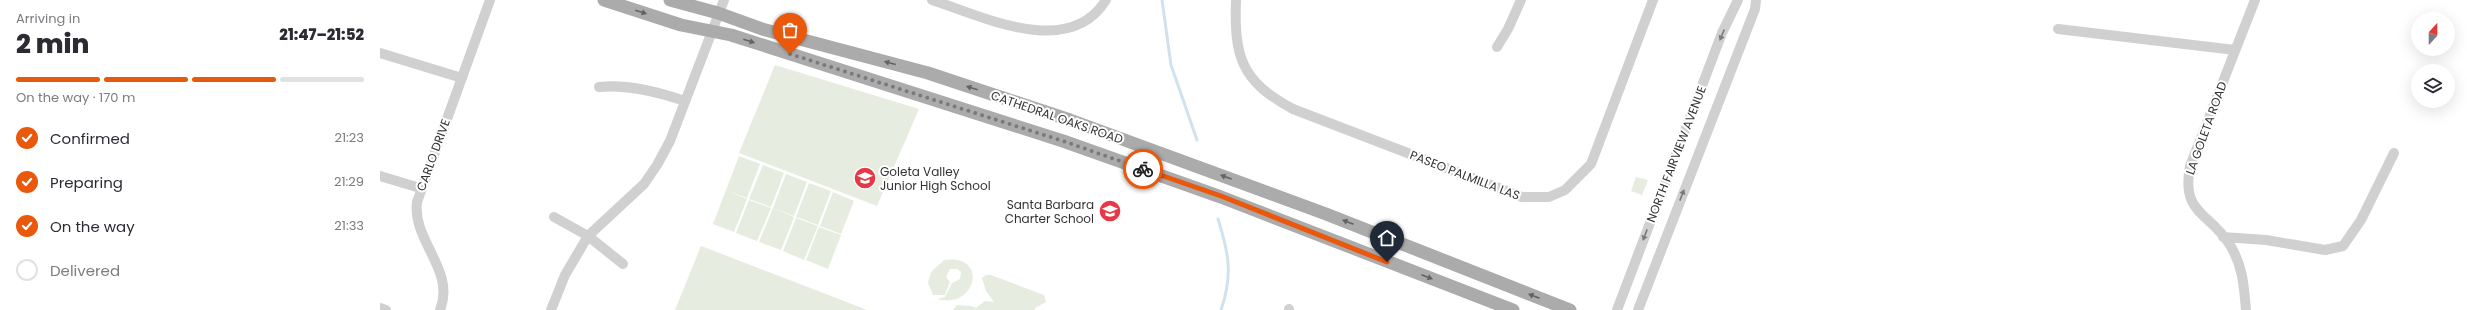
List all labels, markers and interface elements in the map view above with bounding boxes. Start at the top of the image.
text: Arriving in [16,9,80,28]
one-way arrow [636,9,648,15]
north arrow [2411,12,2455,56]
map controls [2411,12,2455,108]
pin [773,13,807,54]
icon: bag [779,19,801,41]
text: 21:47–21:52 [279,24,364,45]
text: 2 min [16,26,89,62]
one-way arrow [1718,30,1724,42]
one-way arrow [743,38,755,44]
one-way arrow [884,60,896,66]
button: layers [2411,64,2455,108]
street label: LA GOLETA ROAD [2181,79,2231,177]
street label: NORTH FAIRVIEW AVENUE [1642,83,1710,225]
one-way arrow [965,85,977,91]
street label: CATHEDRAL OAKS ROAD [989,86,1125,148]
text: On the way · 170 m [16,88,135,107]
street label: CARLO DRIVE [412,117,454,193]
icon: check [16,127,38,149]
text: Confirmed [50,128,130,149]
text: 21:23 [334,128,364,147]
street label: PASEO PALMILLA LAS [1408,146,1522,204]
courier [1123,149,1163,189]
icon: bike [1132,158,1154,180]
place label: Goleta Valley Junior High School [880,163,991,194]
school or university icon: Goleta Valley Junior High School [852,165,878,191]
icon: check [16,171,38,193]
text: Preparing [50,172,123,193]
text: 21:29 [334,172,364,191]
one-way arrow [1220,174,1232,180]
one-way arrow [1680,189,1686,201]
place label: Santa Barbara Charter School [1005,196,1094,227]
school or university icon: Santa Barbara Charter School [1097,198,1123,224]
icon: check [16,215,38,237]
text: On the way [50,216,135,237]
text: 21:33 [334,216,364,235]
one-way arrow [1342,219,1354,225]
pin [1370,221,1404,262]
icon: home [1376,227,1398,249]
one-way arrow [1642,229,1648,241]
text: Delivered [50,260,120,281]
one-way arrow [1421,274,1433,280]
one-way arrow [1528,292,1540,298]

